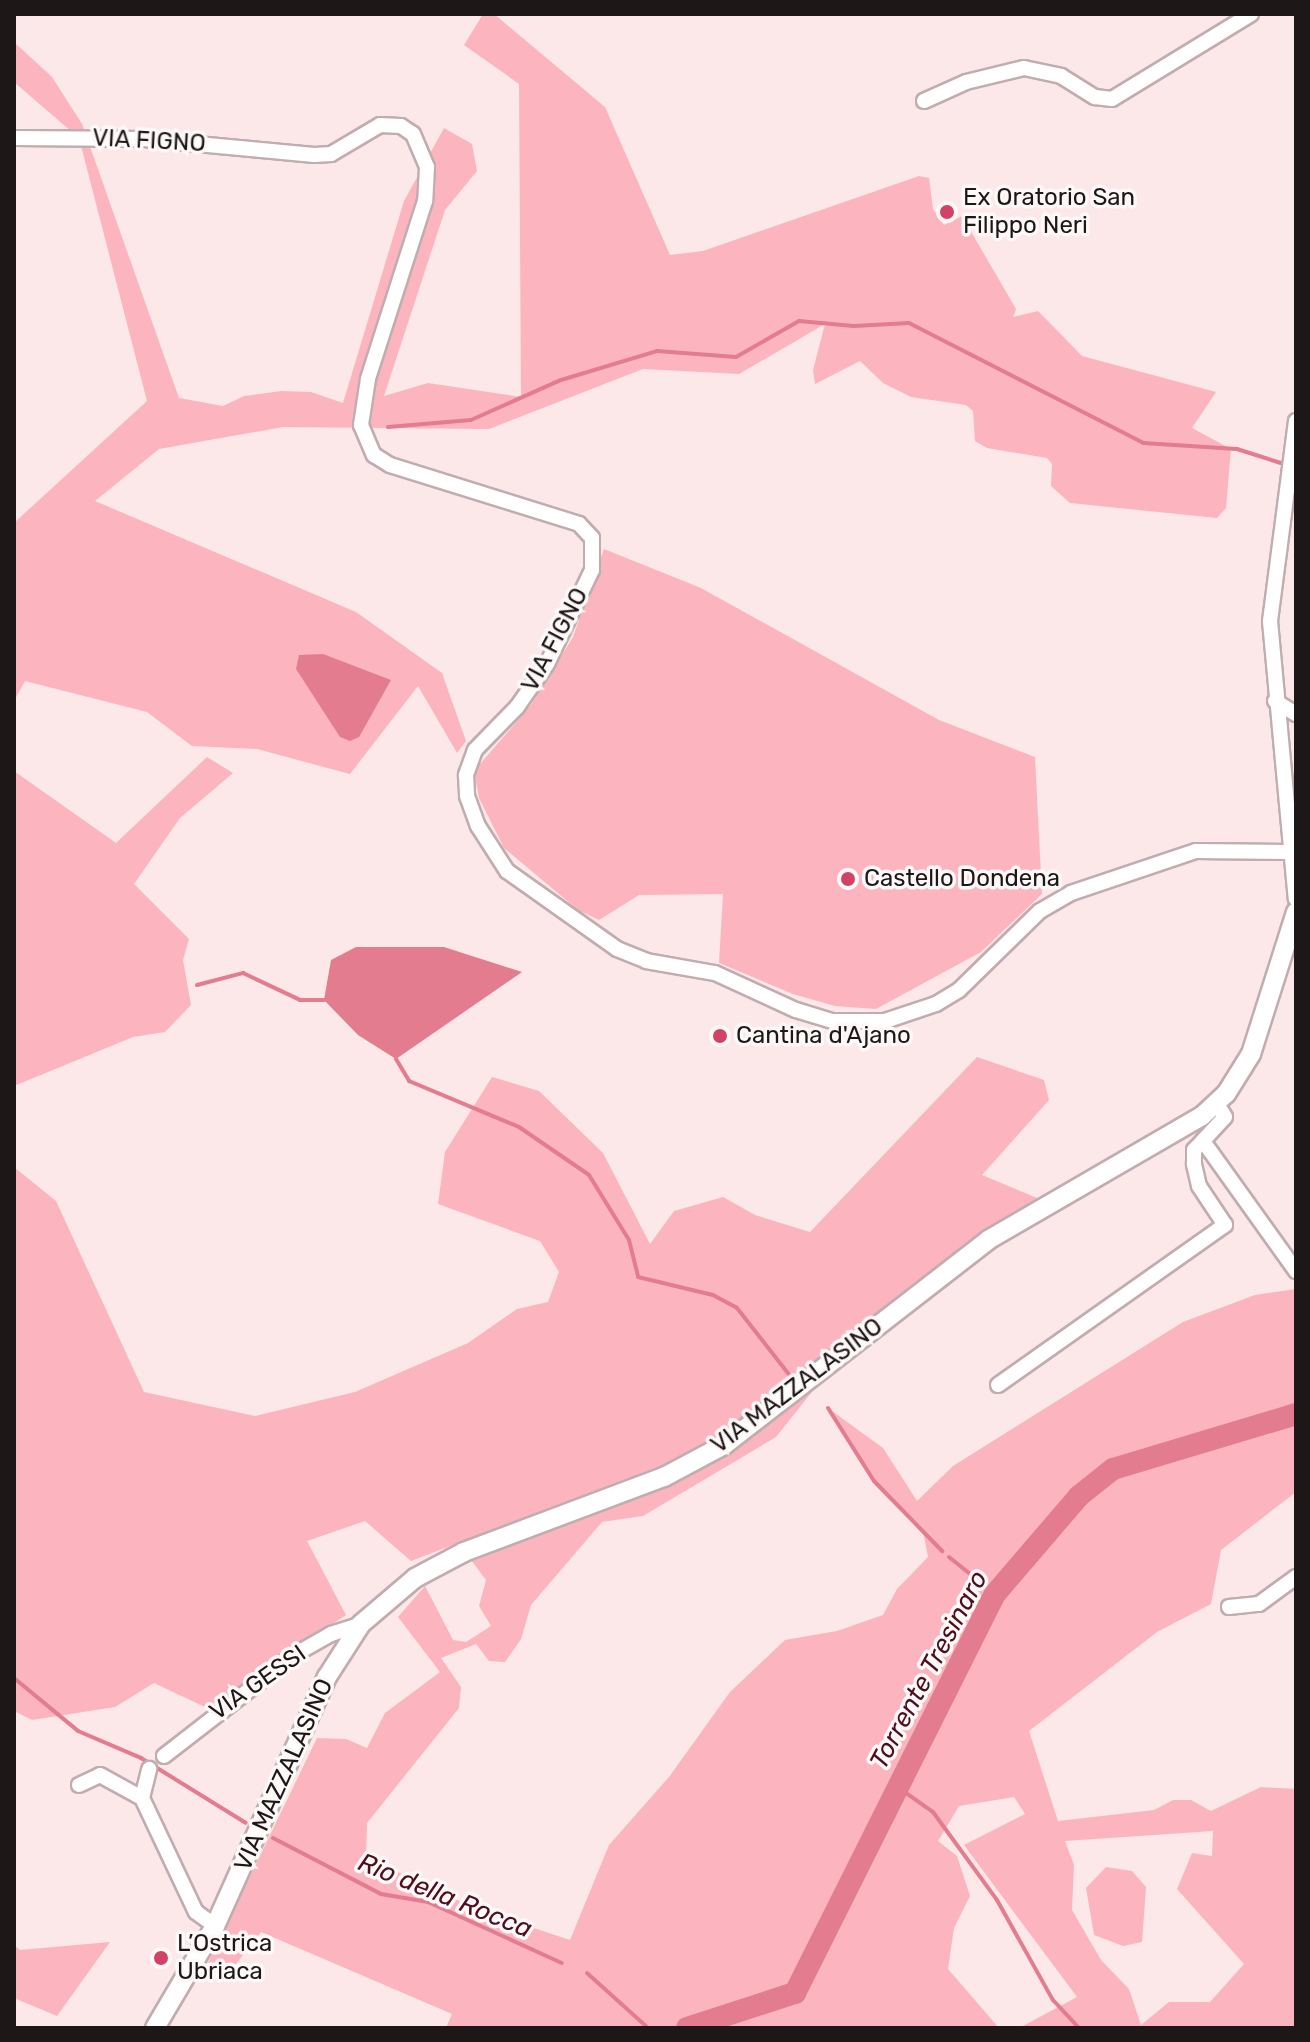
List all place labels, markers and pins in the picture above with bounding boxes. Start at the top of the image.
place label: Ex Oratorio San Filippo Neri [963,184,1135,240]
marker: Ex Oratorio San Filippo Neri [938,203,956,221]
place label: Castello Dondena [864,865,1060,893]
marker: Castello Dondena [839,870,857,888]
place label: Cantina d'Ajano [736,1022,911,1050]
marker: Cantina d'Ajano [711,1027,729,1045]
place label: L’Ostrica Ubriaca [177,1930,272,1986]
marker: L’Ostrica Ubriaca [152,1949,170,1967]

